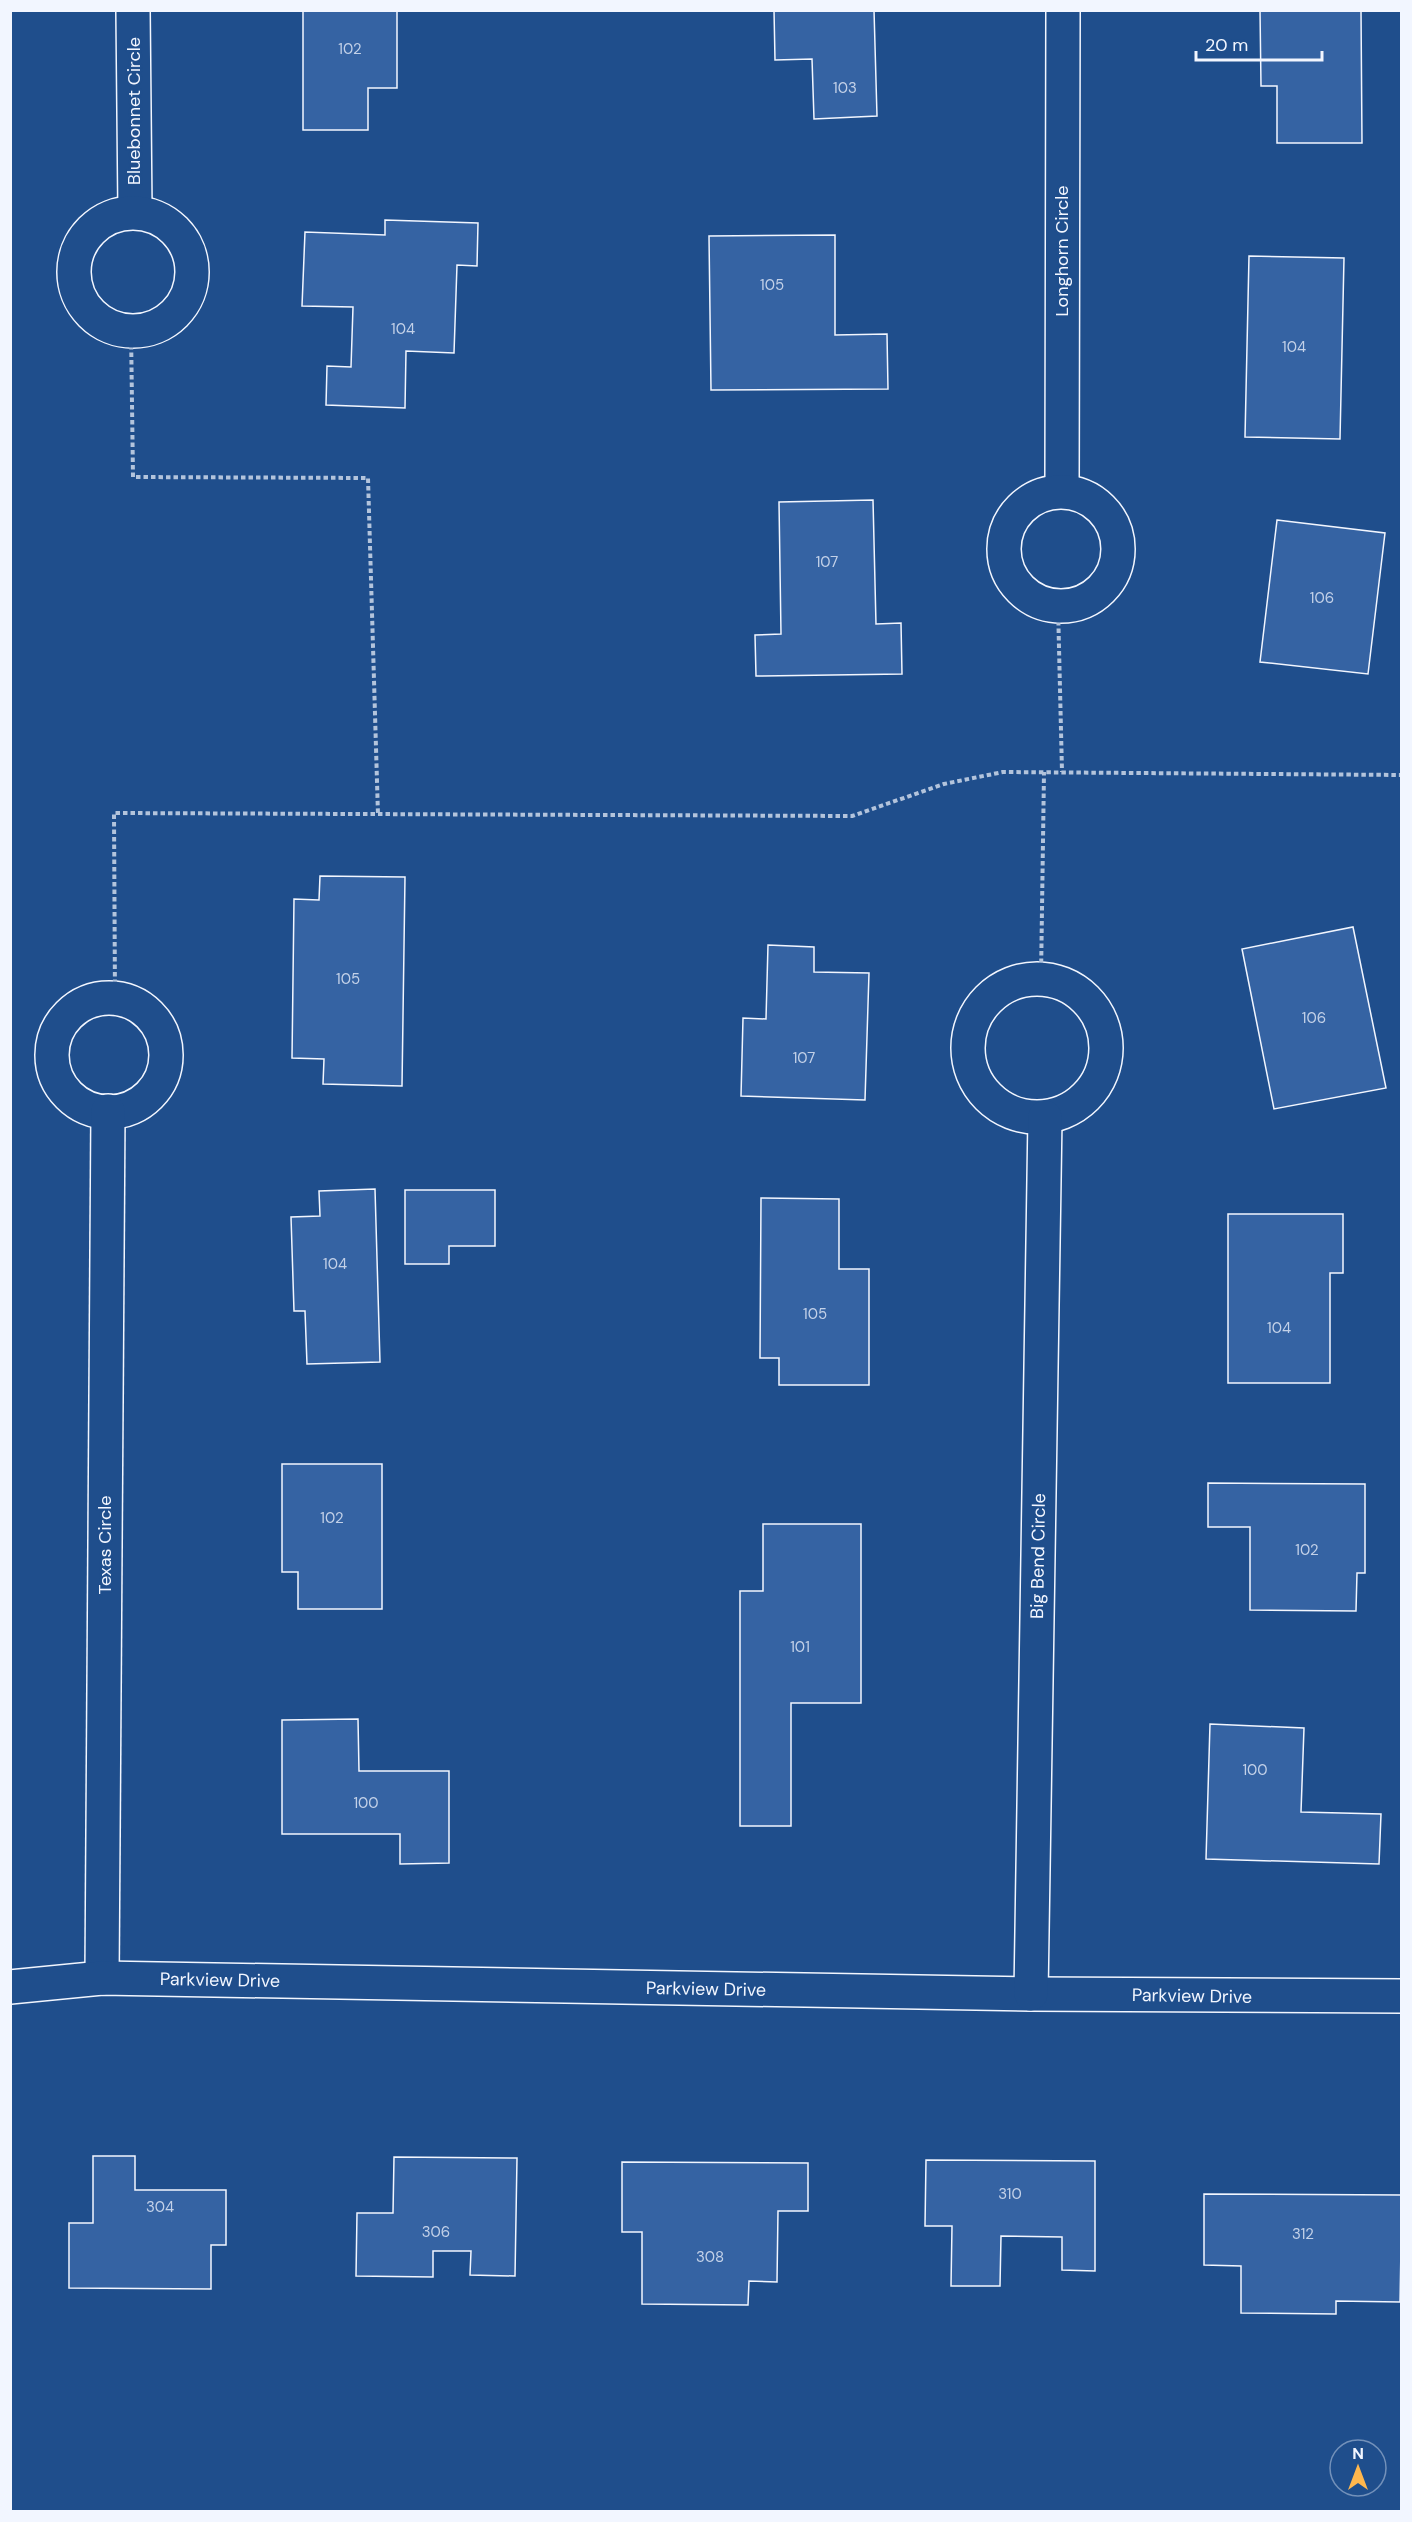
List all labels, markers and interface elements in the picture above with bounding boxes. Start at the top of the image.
scale bar [1196,24,1322,62]
text: 20 m [1205,33,1248,57]
street label: Bluebonnet Circle [122,37,146,185]
house number: 102 [338,39,362,59]
house number: 103 [833,78,857,98]
street label: Longhorn Circle [1050,185,1074,317]
house number: 105 [760,275,784,295]
house number: 104 [391,319,415,339]
house number: 104 [1282,337,1306,357]
house number: 107 [816,552,838,572]
house number: 106 [1310,588,1334,608]
house number: 105 [336,969,360,989]
house number: 106 [1302,1008,1326,1028]
house number: 107 [793,1048,815,1068]
house number: 104 [323,1254,347,1274]
house number: 105 [803,1304,827,1324]
house number: 104 [1267,1318,1291,1338]
street label: Big Bend Circle [1025,1493,1051,1619]
street label: Texas Circle [93,1496,117,1594]
house number: 102 [320,1508,344,1528]
house number: 102 [1295,1540,1319,1560]
house number: 101 [790,1637,810,1657]
house number: 100 [1242,1760,1268,1780]
house number: 100 [353,1793,379,1813]
street label: Parkview Drive [160,1967,280,1993]
street label: Parkview Drive [646,1976,766,2002]
street label: Parkview Drive [1132,1983,1252,2009]
house number: 310 [998,2184,1022,2204]
house number: 304 [146,2197,174,2217]
house number: 306 [422,2222,450,2242]
house number: 312 [1292,2224,1314,2244]
house number: 308 [696,2247,724,2267]
north arrow [1328,2438,1388,2498]
text: N [1352,2443,1364,2464]

